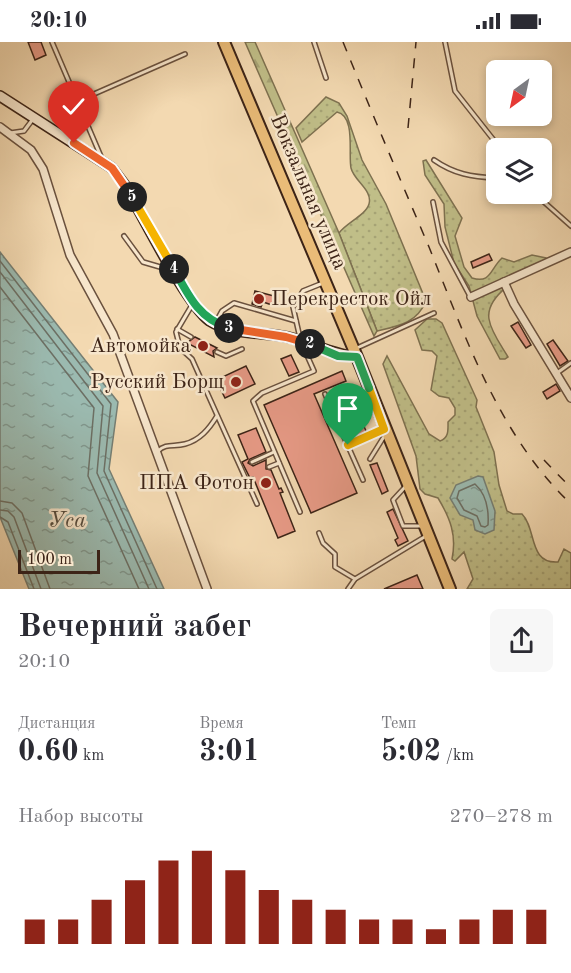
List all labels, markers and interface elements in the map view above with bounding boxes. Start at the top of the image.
text: 20:10 [30,10,87,32]
north arrow [486,60,552,126]
map controls [486,60,552,204]
pin [48,81,99,143]
icon: check [57,90,90,123]
street label: Вокзальная улица [266,111,350,273]
button: layers [486,138,552,204]
pin: 5 [117,182,147,212]
text: 5 [127,189,137,205]
pin: 4 [159,254,189,284]
text: 4 [169,261,179,277]
place label: Перекресток Ойл [271,289,431,310]
marker: Перекресток Ойл [252,292,266,306]
pin: 3 [214,313,244,343]
text: 3 [224,320,234,336]
pin: 2 [295,329,325,359]
place label: Автомойка [90,336,191,357]
text: 2 [305,336,315,352]
marker: Автомойка [196,339,210,353]
place label: Русский Борщ [90,372,224,393]
marker: Русский Борщ [229,375,243,389]
pin [322,383,373,445]
icon: arrive [331,392,364,425]
place label: ППА Фотон [139,473,254,494]
marker: ППА Фотон [259,476,273,490]
water label: Уса [48,510,86,532]
scale bar [18,547,100,574]
text: 100 m [27,552,72,568]
button: share [490,609,553,672]
text: Вечерний забег [18,611,251,644]
text: 20:10 [18,652,70,672]
text: Дистанция [18,716,95,732]
text: Время [199,716,244,732]
text: Темп [381,716,416,732]
text: 0.60 [18,737,79,767]
text: 3:01 [199,737,260,767]
text: 5:02 [381,737,441,767]
text: km [79,748,104,764]
text: /km [441,748,474,764]
text: Набор высоты [18,807,144,827]
text: 270–278 m [450,807,553,827]

